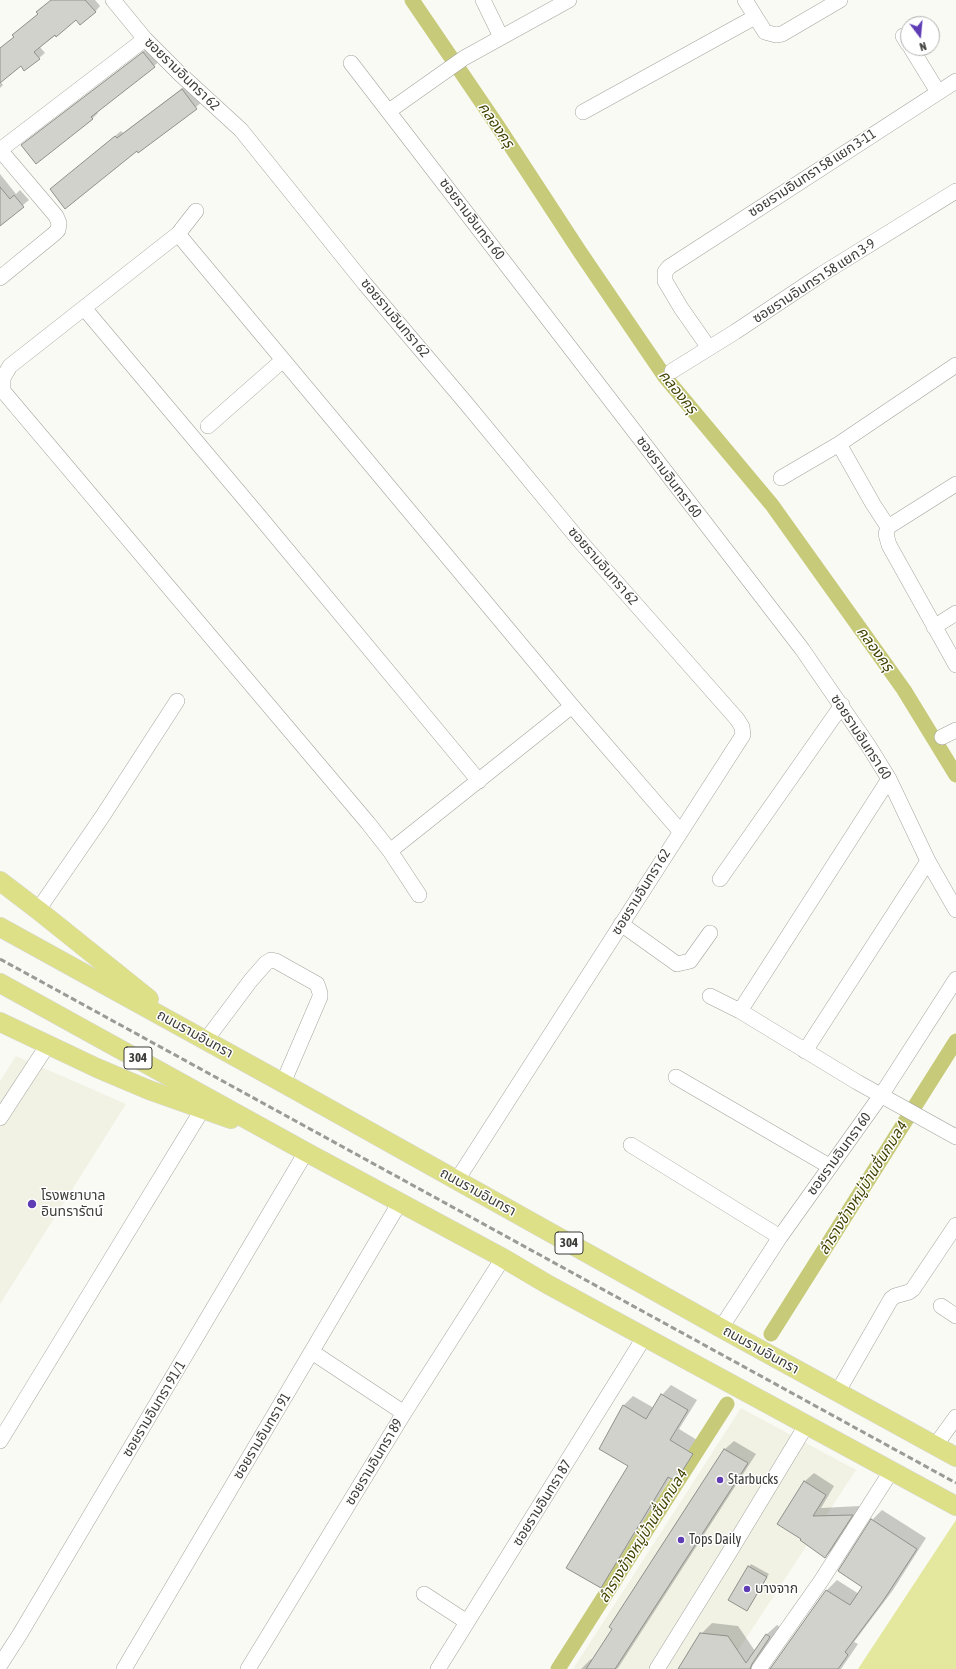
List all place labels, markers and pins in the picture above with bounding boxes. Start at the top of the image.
place label: โรงพยาบาล อินทรารัตน์ [41,1188,105,1220]
marker: โรงพยาบาล อินทรารัตน์ [26,1198,38,1210]
place label: Starbucks [728,1472,778,1488]
marker: Starbucks [715,1475,725,1485]
place label: Tops Daily [689,1532,741,1548]
marker: Tops Daily [676,1535,686,1545]
place label: บางจาก [755,1581,798,1597]
marker: บางจาก [742,1584,752,1594]

